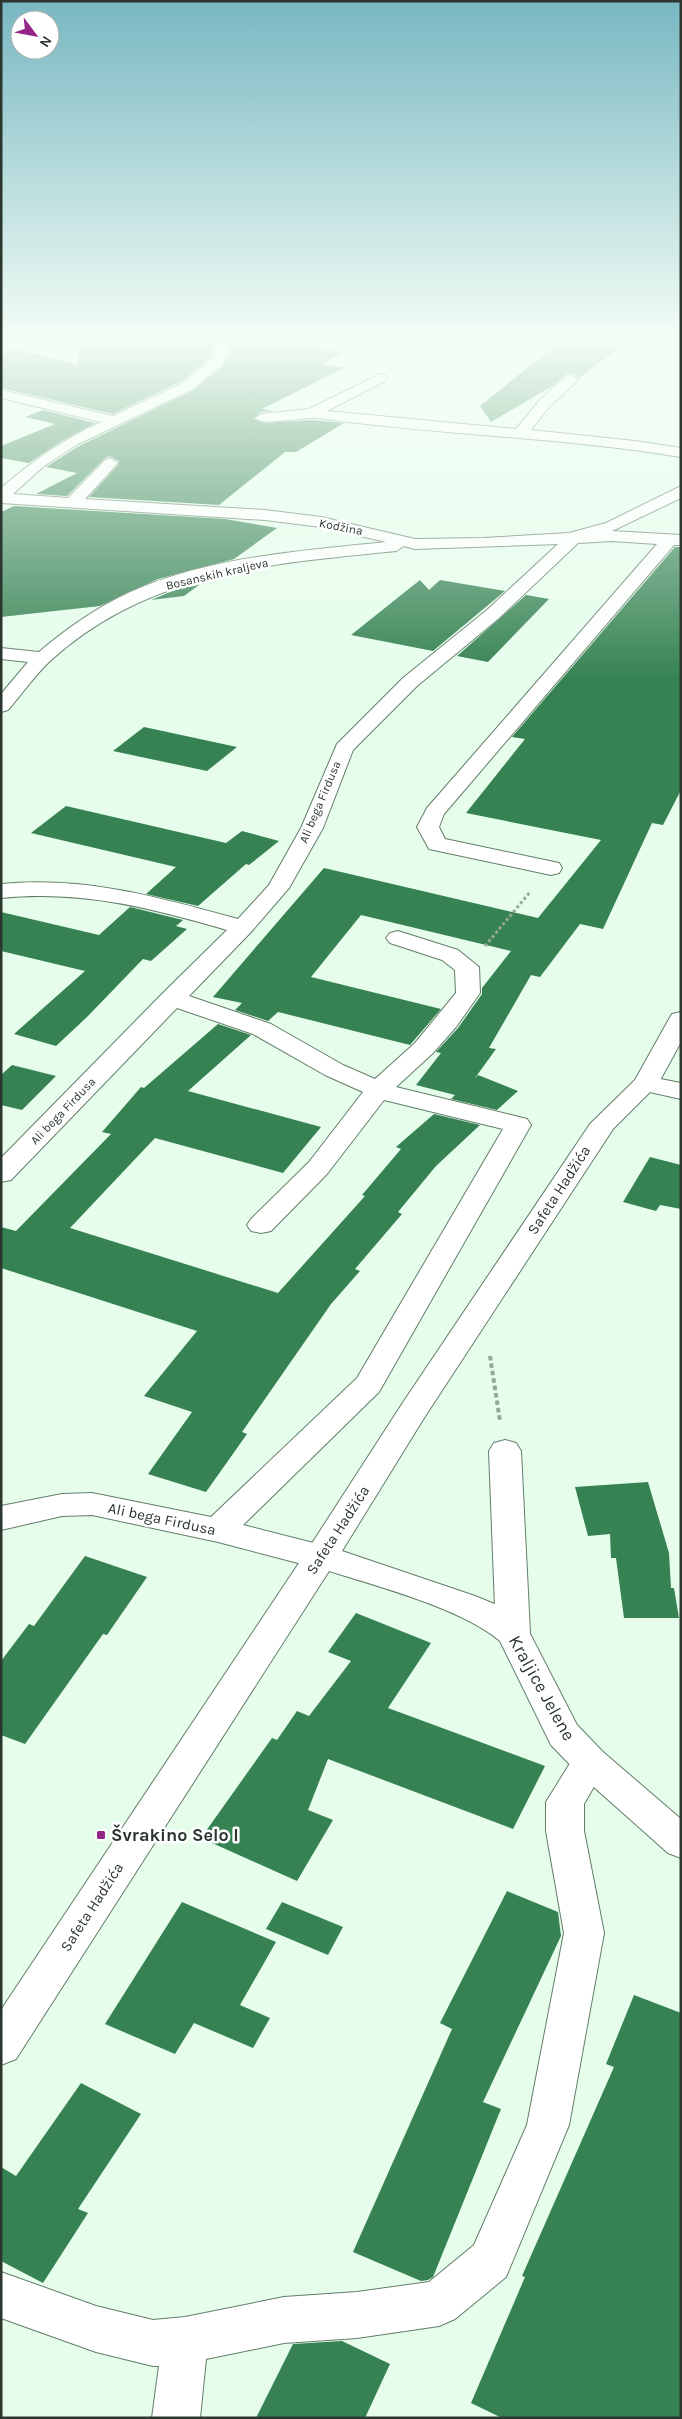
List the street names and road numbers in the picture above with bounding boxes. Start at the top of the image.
street label: Kodžina [318,516,364,538]
street label: Bosanskih kraljeva [164,555,270,593]
street label: Ali bega Firdusa [296,759,344,845]
street label: Ali bega Firdusa [28,1075,98,1147]
street label: Safeta Hadžića [524,1142,594,1238]
street label: Safeta Hadžića [303,1482,373,1578]
street label: Ali bega Firdusa [107,1499,217,1539]
street label: Kraljice Jelene [504,1631,580,1745]
street label: Safeta Hadžića [57,1859,127,1955]

